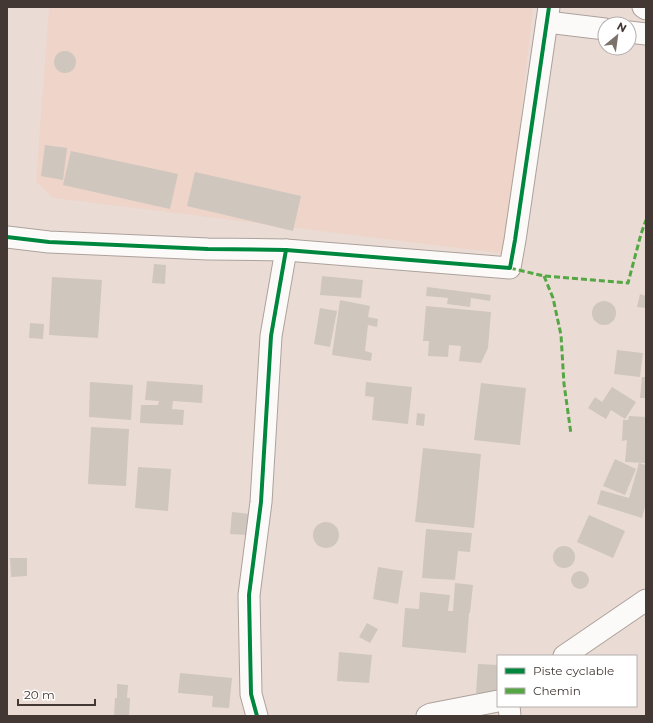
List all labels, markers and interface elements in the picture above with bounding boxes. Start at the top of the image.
north arrow [597,16,637,56]
text: N [615,19,629,36]
legend [497,655,637,707]
text: Piste cyclable [533,663,614,678]
scale bar [18,681,95,707]
text: Chemin [533,683,581,698]
text: 20 m [24,687,55,702]

